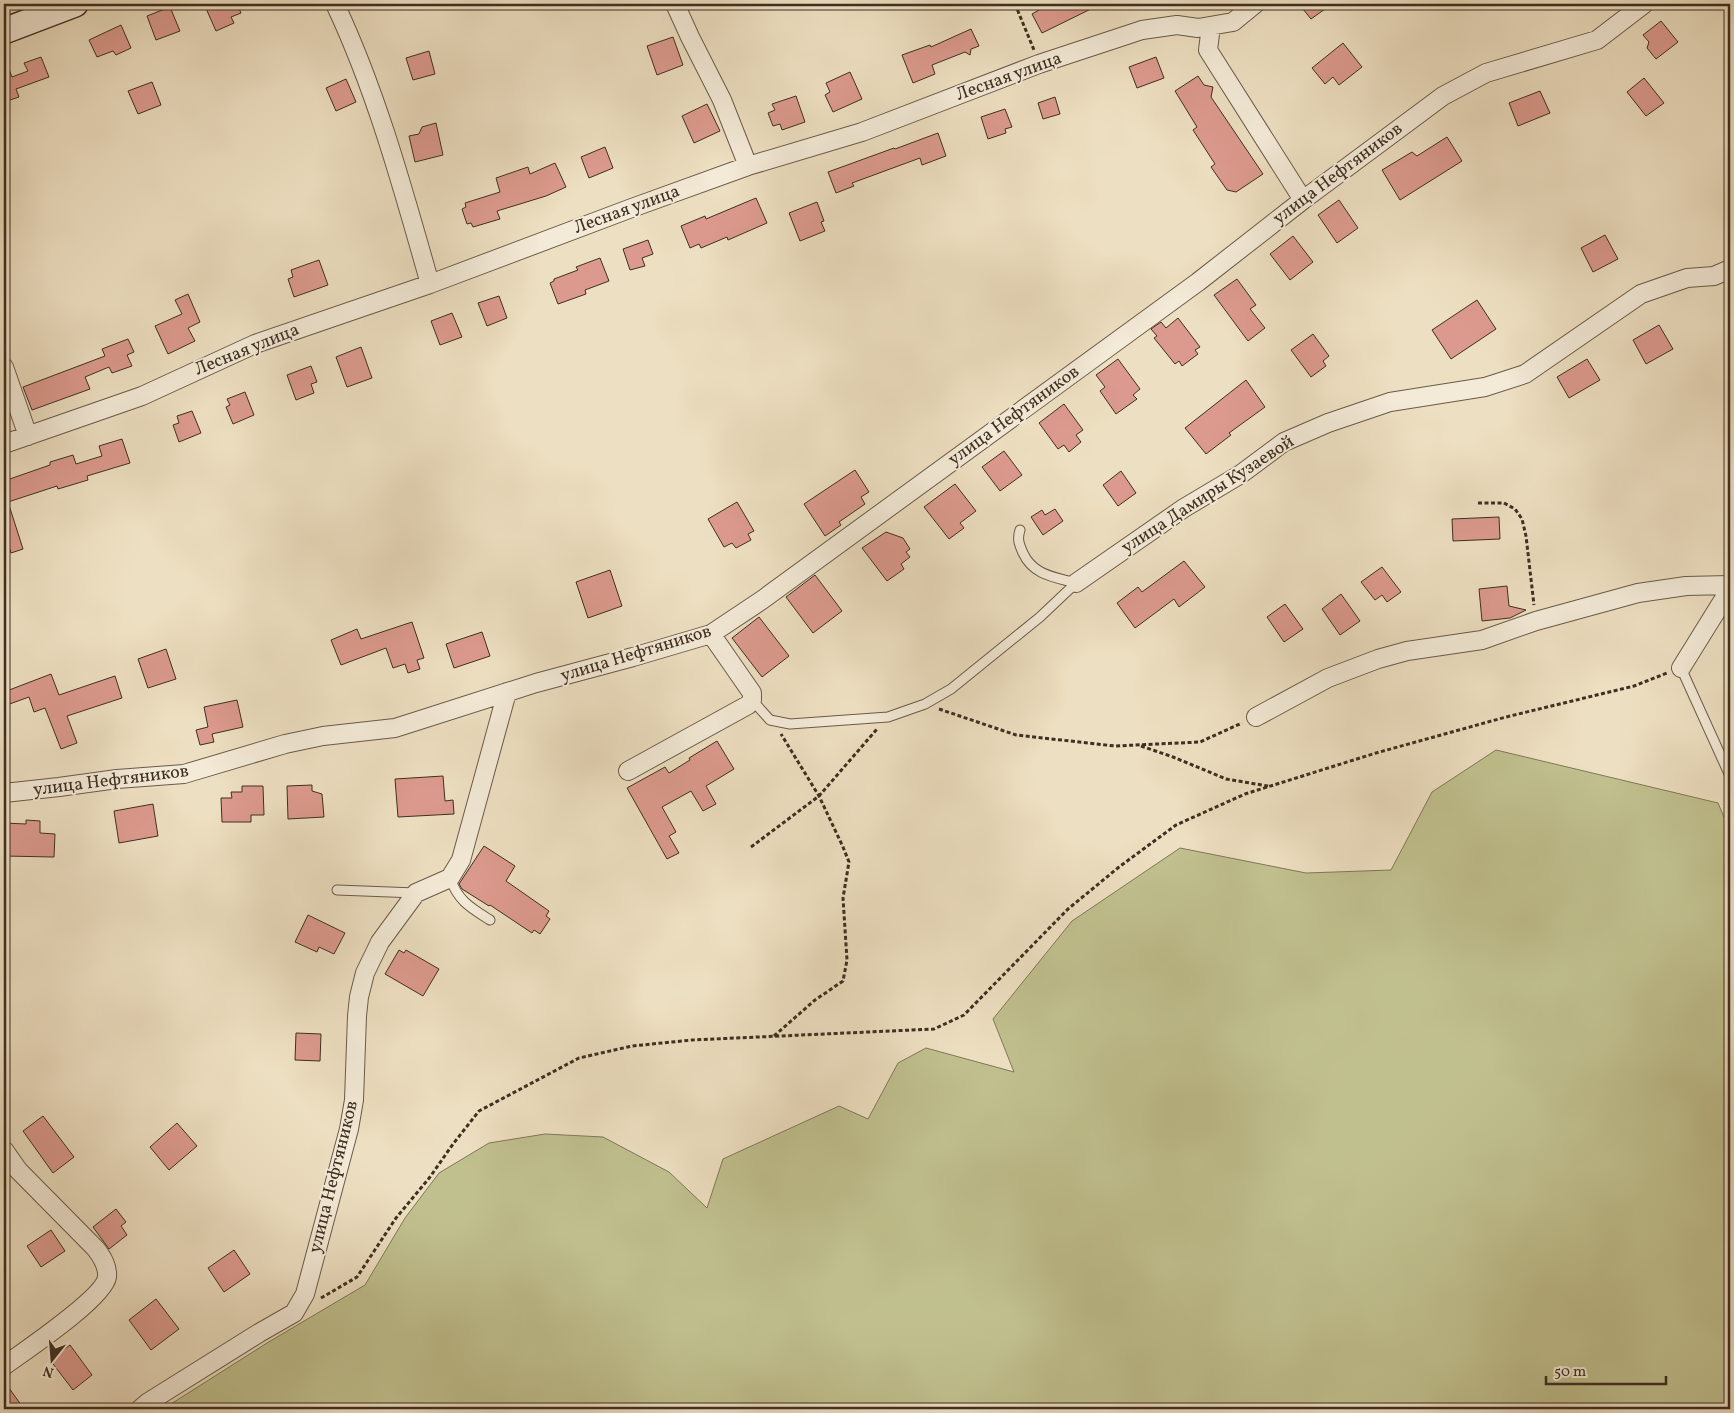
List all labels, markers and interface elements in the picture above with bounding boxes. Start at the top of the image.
street label: Лесная улица [952,46,1066,108]
street label: улица Нефтяников [1268,117,1408,231]
street label: Лесная улица [570,179,684,241]
street label: Лесная улица [191,318,303,382]
street label: улица Нефтяников [943,360,1085,472]
street label: улица Дамиры Кузаевой [1117,430,1299,560]
street label: улица Нефтяников [557,619,715,689]
street label: улица Нефтяников [32,759,190,803]
street label: улица Нефтяников [303,1098,365,1256]
north arrow [28,1336,78,1386]
scale bar [1546,1353,1666,1385]
text: N [41,1360,56,1382]
text: 50 m [1554,1362,1586,1383]

